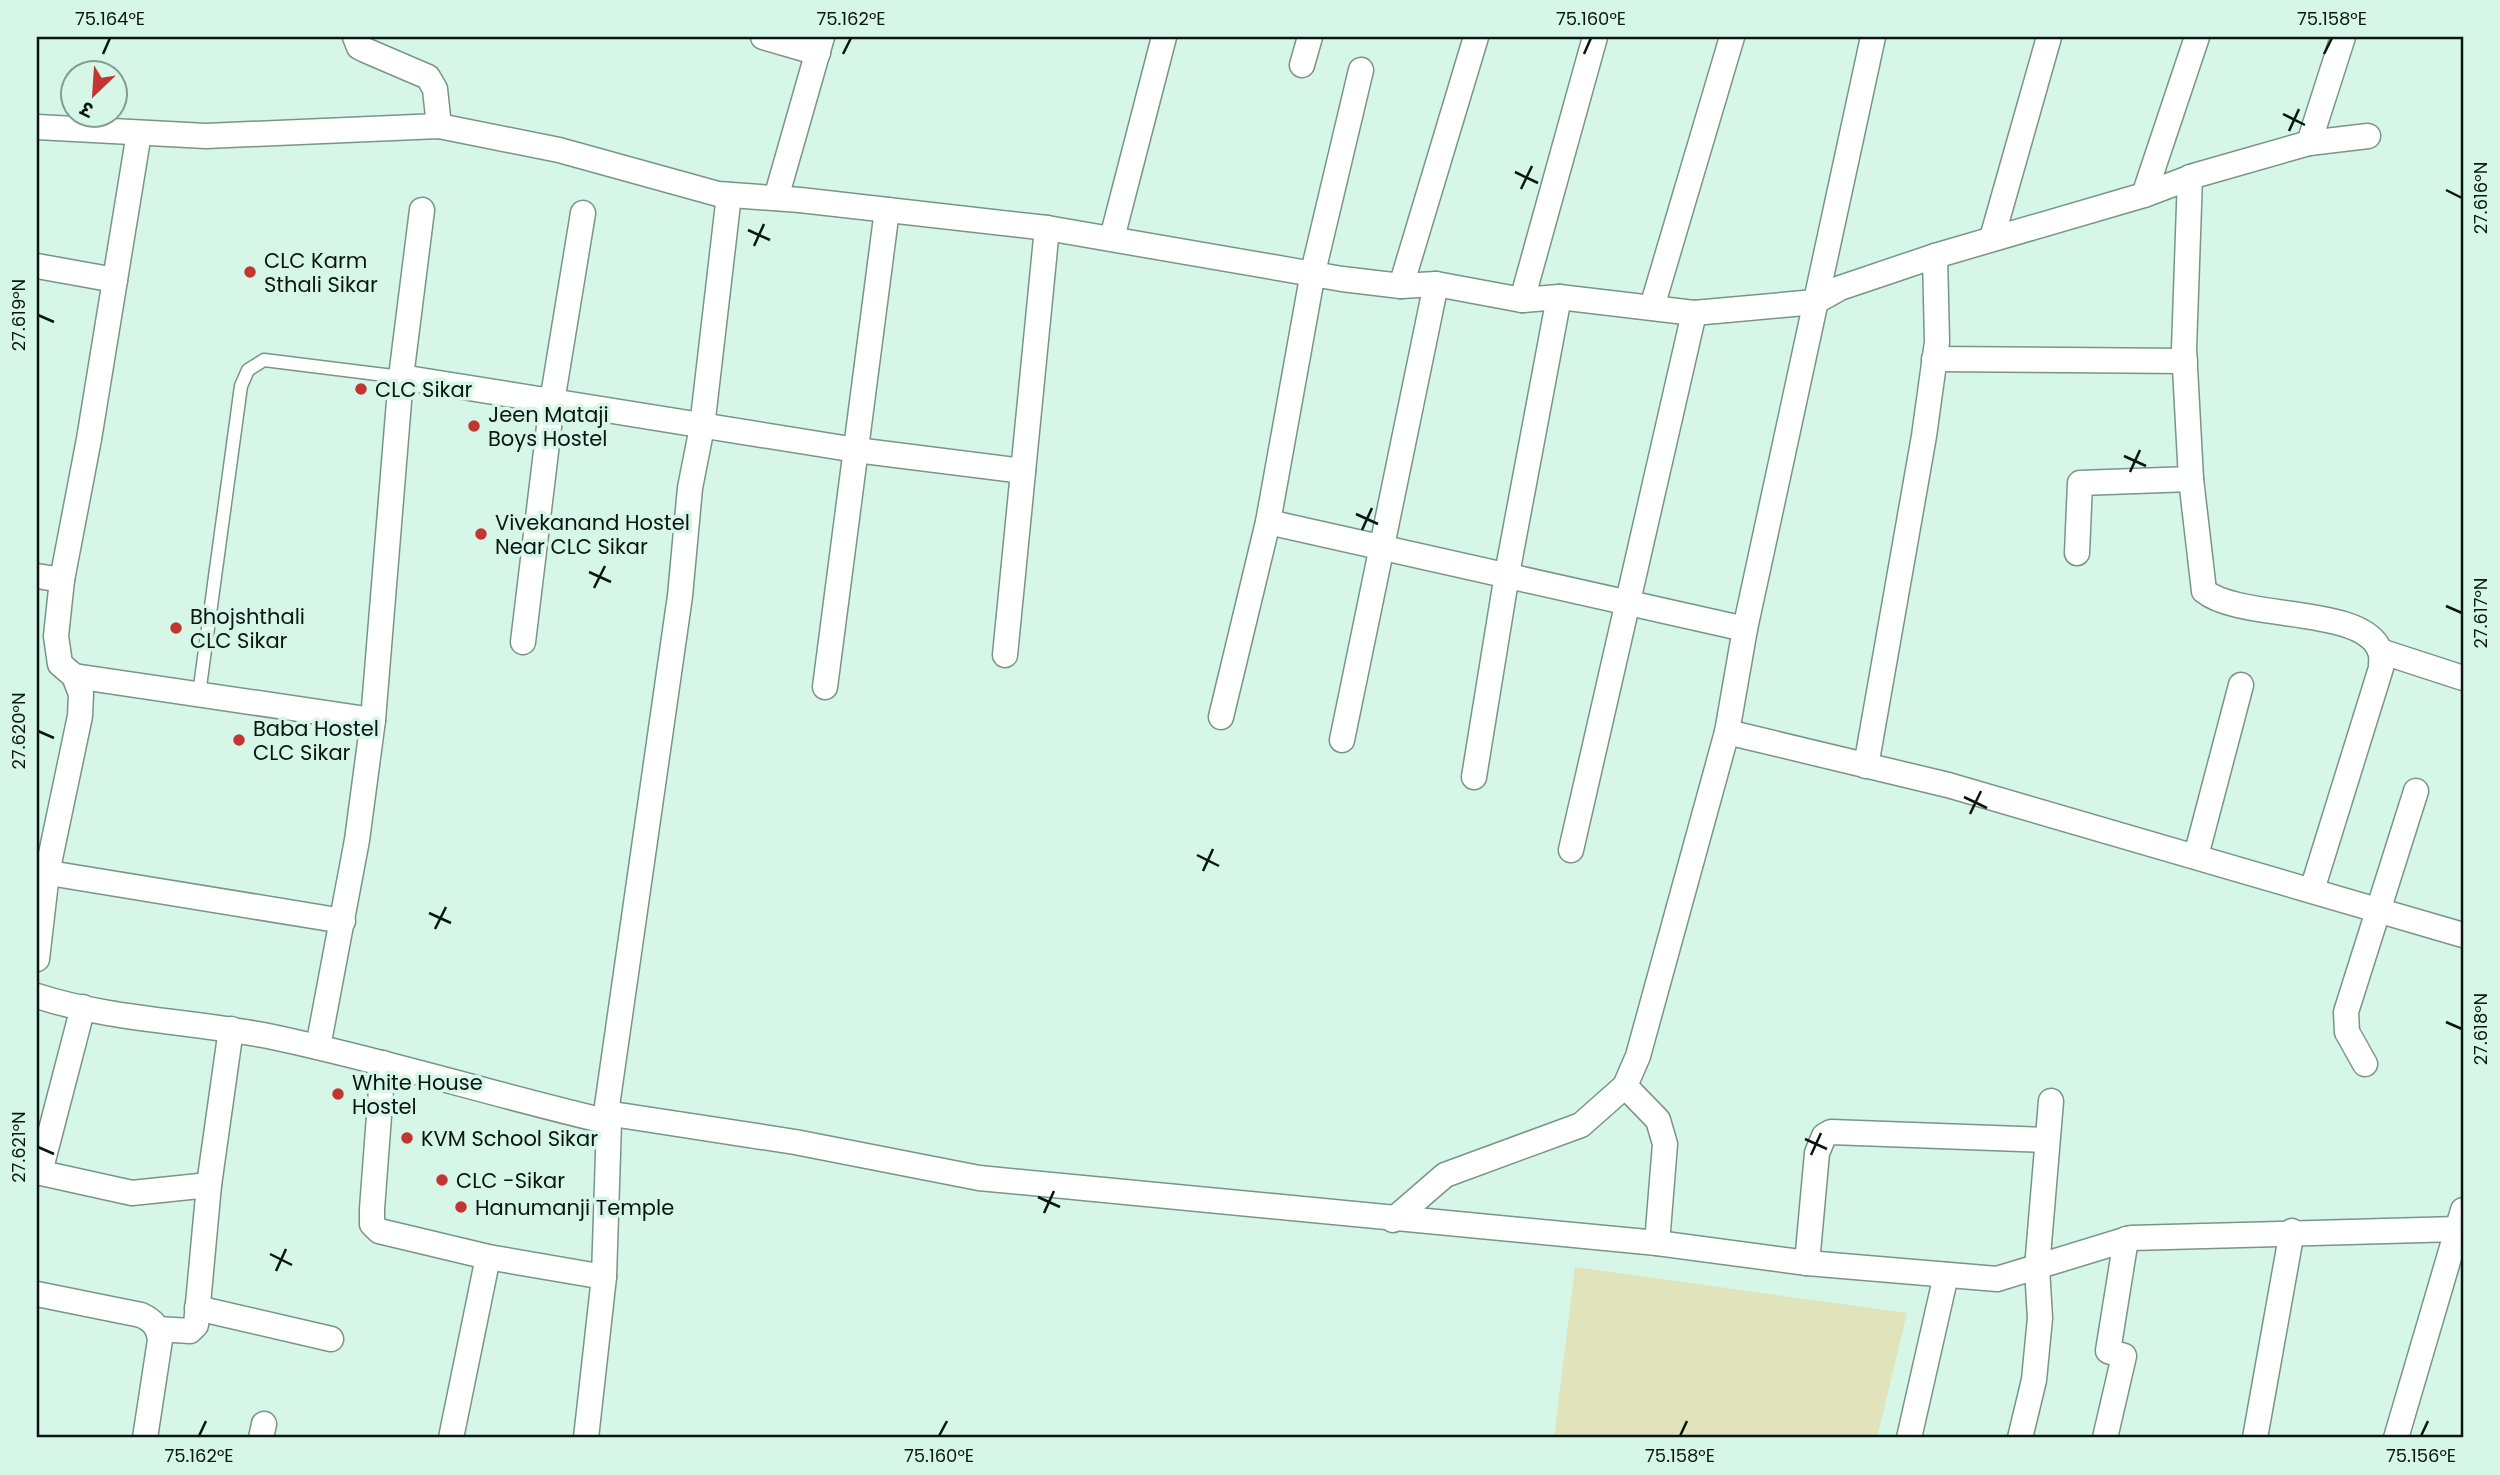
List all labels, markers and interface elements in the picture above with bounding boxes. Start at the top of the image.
text: 75.164°E [75,6,145,31]
text: 75.162°E [816,6,886,31]
text: 75.160°E [1556,6,1626,31]
text: 75.158°E [2297,6,2367,31]
north arrow [60,60,130,130]
text: उ [75,94,99,124]
text: 27.616°N [2468,162,2493,234]
place label: CLC Karm Sthali Sikar [264,246,378,299]
marker: CLC Karm Sthali Sikar [242,264,258,280]
text: 27.619°N [6,279,31,351]
place label: CLC Sikar [375,375,473,404]
marker: CLC Sikar [353,381,369,397]
place label: Jeen Mataji Boys Hostel [488,400,609,453]
marker: Jeen Mataji Boys Hostel [466,418,482,434]
place label: Vivekanand Hostel Near CLC Sikar [495,508,690,561]
marker: Vivekanand Hostel Near CLC Sikar [473,526,489,542]
text: 27.617°N [2468,577,2493,649]
place label: Bhojshthali CLC Sikar [190,602,305,655]
marker: Bhojshthali CLC Sikar [168,620,184,636]
text: 27.620°N [6,692,31,770]
place label: Baba Hostel CLC Sikar [253,714,379,767]
marker: Baba Hostel CLC Sikar [231,732,247,748]
text: 27.618°N [2468,993,2493,1065]
place label: White House Hostel [352,1068,483,1121]
marker: White House Hostel [330,1086,346,1102]
text: 27.621°N [6,1111,31,1183]
place label: KVM School Sikar [421,1124,598,1153]
marker: KVM School Sikar [399,1130,415,1146]
place label: CLC -Sikar [456,1166,565,1195]
marker: CLC -Sikar [434,1172,450,1188]
place label: Hanumanji Temple [475,1193,674,1222]
marker: Hanumanji Temple [453,1199,469,1215]
text: 75.162°E [164,1443,234,1468]
text: 75.160°E [904,1443,974,1468]
text: 75.158°E [1645,1443,1715,1468]
text: 75.156°E [2386,1443,2456,1468]

